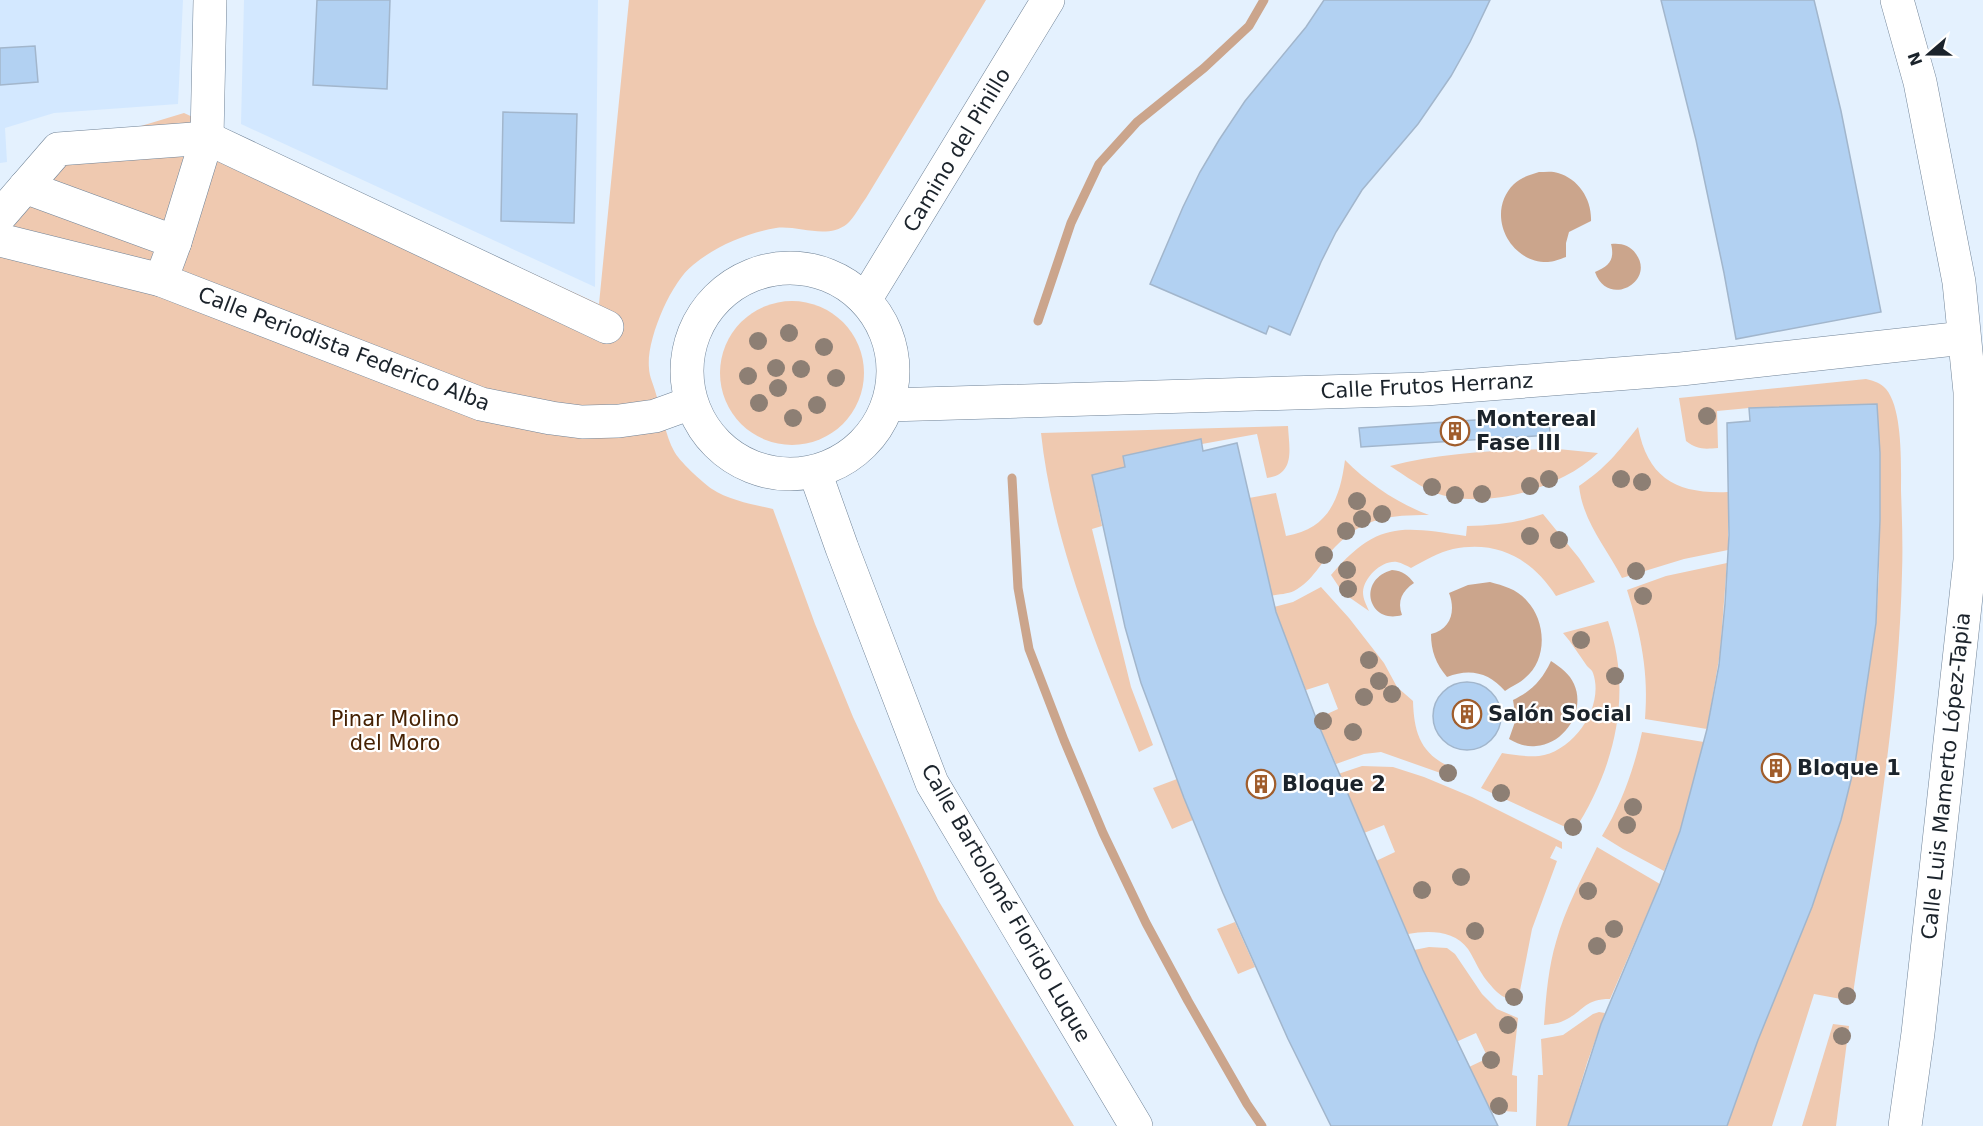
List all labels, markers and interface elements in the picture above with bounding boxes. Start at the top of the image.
north arrow [1899,24,1959,84]
text: N [1904,49,1927,69]
street label: Camino del Pinillo [899,64,1015,236]
street label: Calle Periodista Federico Alba [195,282,493,416]
street label: Calle Frutos Herranz [1320,368,1534,404]
place label: Montereal Fase III [1476,407,1597,455]
building icon: Montereal Fase III [1439,415,1471,447]
street label: Calle Luis Mamerto López-Tapia [1917,611,1975,941]
building icon: Salón Social [1451,698,1483,730]
place label: Salón Social [1488,702,1632,726]
park label: Pinar Molino del Moro [331,707,459,755]
building icon: Bloque 1 [1760,752,1792,784]
place label: Bloque 1 [1797,756,1901,780]
street label: Calle Bartolomé Florido Luque [916,760,1096,1046]
building icon: Bloque 2 [1245,768,1277,800]
place label: Bloque 2 [1282,772,1386,796]

